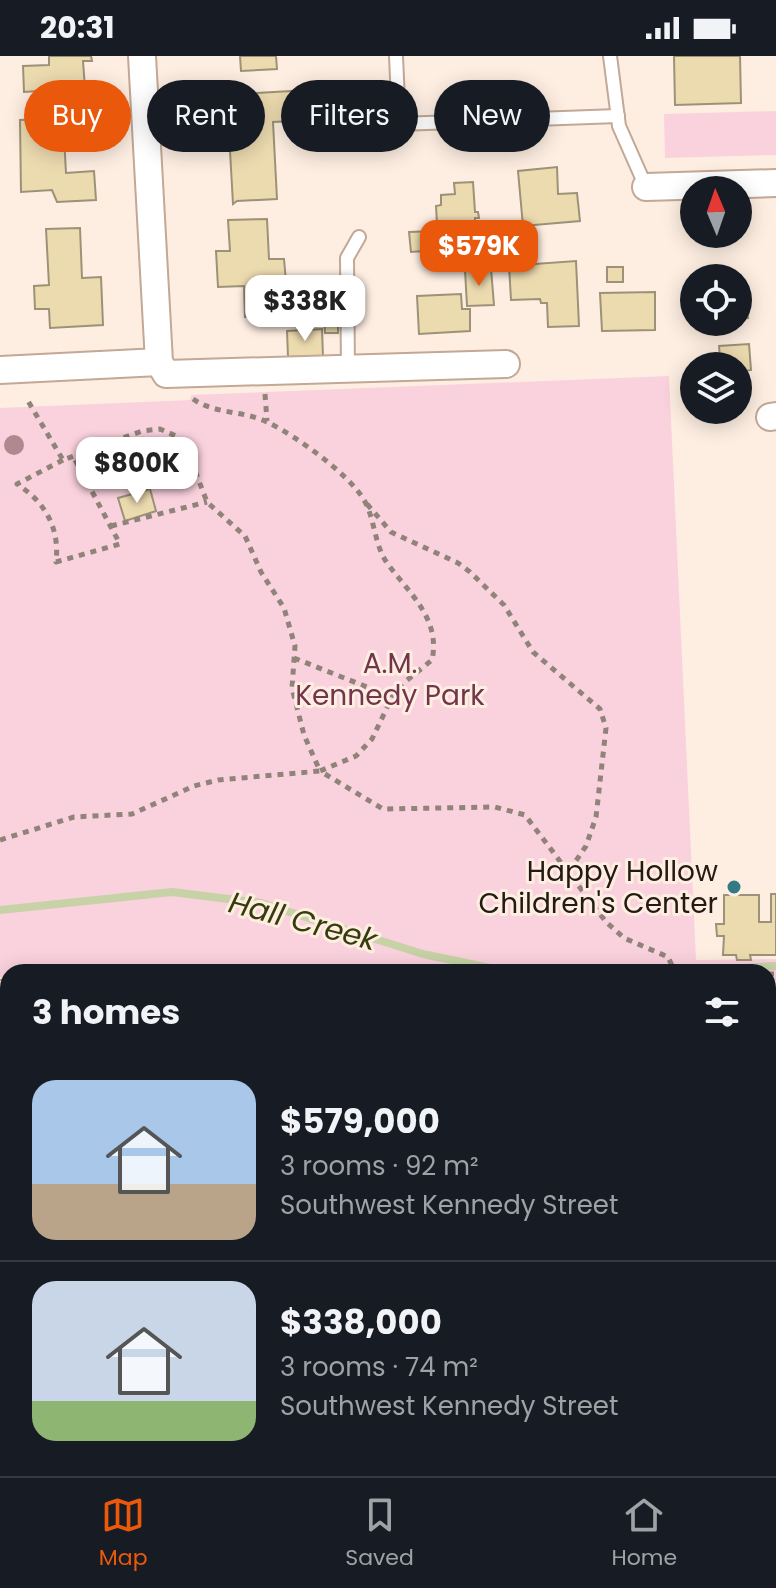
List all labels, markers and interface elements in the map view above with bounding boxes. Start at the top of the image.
text: 20:31 [40,6,115,49]
chip: Buy [24,80,131,152]
chip: Rent [147,80,265,152]
chip: Filters [281,80,418,152]
chip: New [434,80,550,152]
north arrow [680,176,752,248]
map controls [680,176,752,424]
pin: $579K [423,220,535,288]
text: $579K [438,228,520,264]
button: locate [680,264,752,336]
pin: $338K [249,275,361,343]
text: $338K [263,283,347,319]
button: layers [680,352,752,424]
pin: $800K [81,437,193,505]
text: $800K [94,445,180,481]
park label: A.M. Kennedy Park [295,644,485,715]
place label: Happy Hollow Children's Center [479,852,718,923]
marker: Happy Hollow Children's Center [725,878,743,896]
water label: Hall Creek [224,881,383,962]
text: 3 homes [32,988,180,1036]
icon: filters [700,990,744,1034]
text: $579,000 [280,1097,440,1145]
icon: home [96,1112,192,1208]
text: 3 rooms · 92 m² [280,1148,479,1184]
text: Southwest Kennedy Street [280,1187,618,1223]
text: $338,000 [280,1298,442,1346]
icon: home [96,1313,192,1409]
text: 3 rooms · 74 m² [280,1349,478,1385]
text: Southwest Kennedy Street [280,1388,618,1424]
tab: Map [99,1493,148,1574]
tab: Saved [345,1493,414,1574]
tab: Home [612,1493,677,1574]

